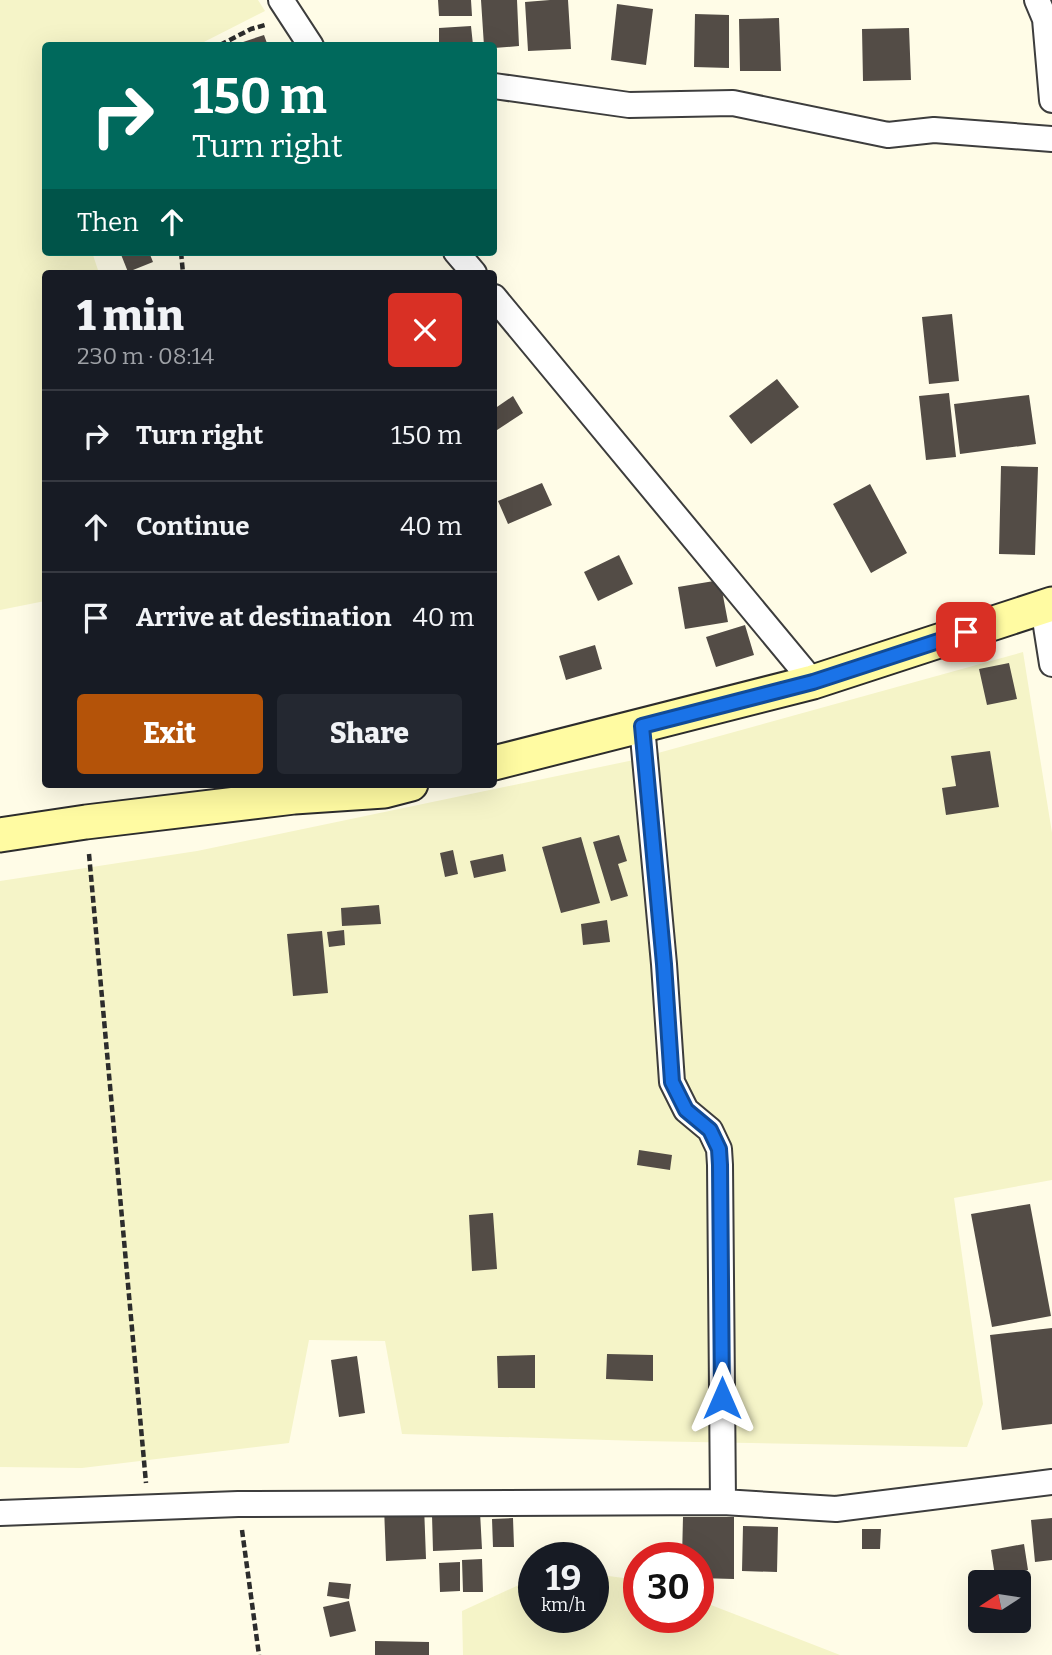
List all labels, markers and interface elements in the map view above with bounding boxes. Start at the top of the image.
text: 150 m [192,67,327,126]
icon: right [77,70,168,161]
text: Turn right [192,127,343,165]
icon: ahead [153,203,191,241]
text: Then [77,207,139,238]
text: 1 min [77,291,184,341]
button: close [388,293,462,367]
text: 230 m · 08:14 [77,342,214,370]
icon: right [77,417,115,455]
text: Turn right [136,420,263,451]
text: 150 m [391,420,462,451]
icon: ahead [77,508,115,546]
text: Continue [136,511,250,542]
text: 40 m [400,511,462,542]
icon: arrive [77,599,115,637]
text: Arrive at destination [136,602,391,633]
text: 40 m [412,602,474,633]
pin [936,602,996,662]
icon: arrive [947,613,985,651]
button: Exit [77,694,263,774]
button: Share [277,694,462,774]
position arrow [685,1361,759,1435]
speed limit sign: 30 [623,1542,714,1633]
text: 19 [546,1557,581,1599]
north arrow [968,1570,1031,1633]
map controls [968,1570,1031,1633]
text: km/h [541,1594,586,1616]

